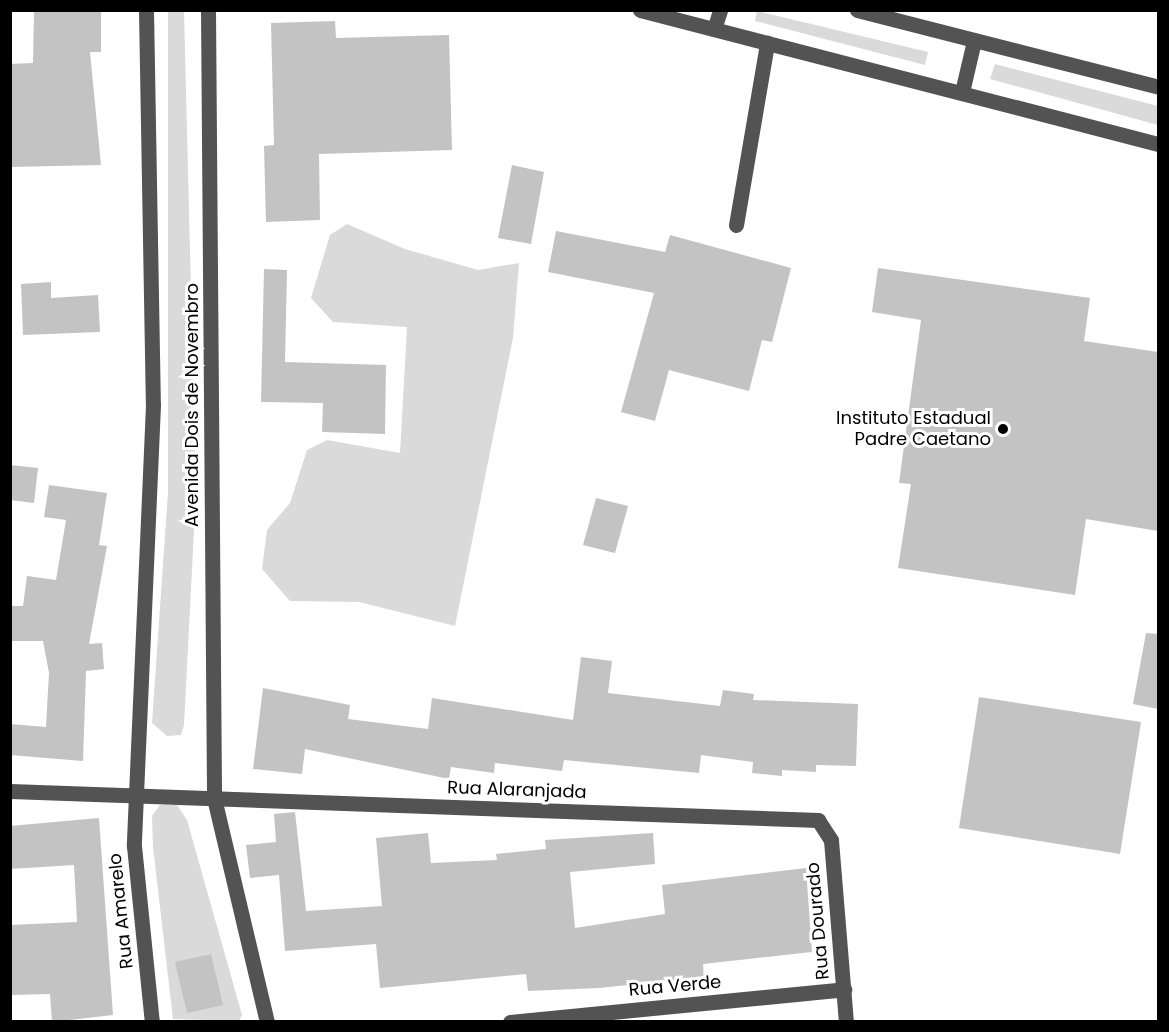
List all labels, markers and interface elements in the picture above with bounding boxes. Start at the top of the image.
street label: Avenida Dois de Novembro [181,283,203,527]
place label: Instituto Estadual Padre Caetano [836,408,991,450]
marker: Instituto Estadual Padre Caetano [996,422,1010,436]
street label: Rua Alaranjada [447,777,587,803]
street label: Rua Amarelo [104,852,138,970]
street label: Rua Dourado [802,861,834,981]
street label: Rua Verde [628,971,722,1001]

